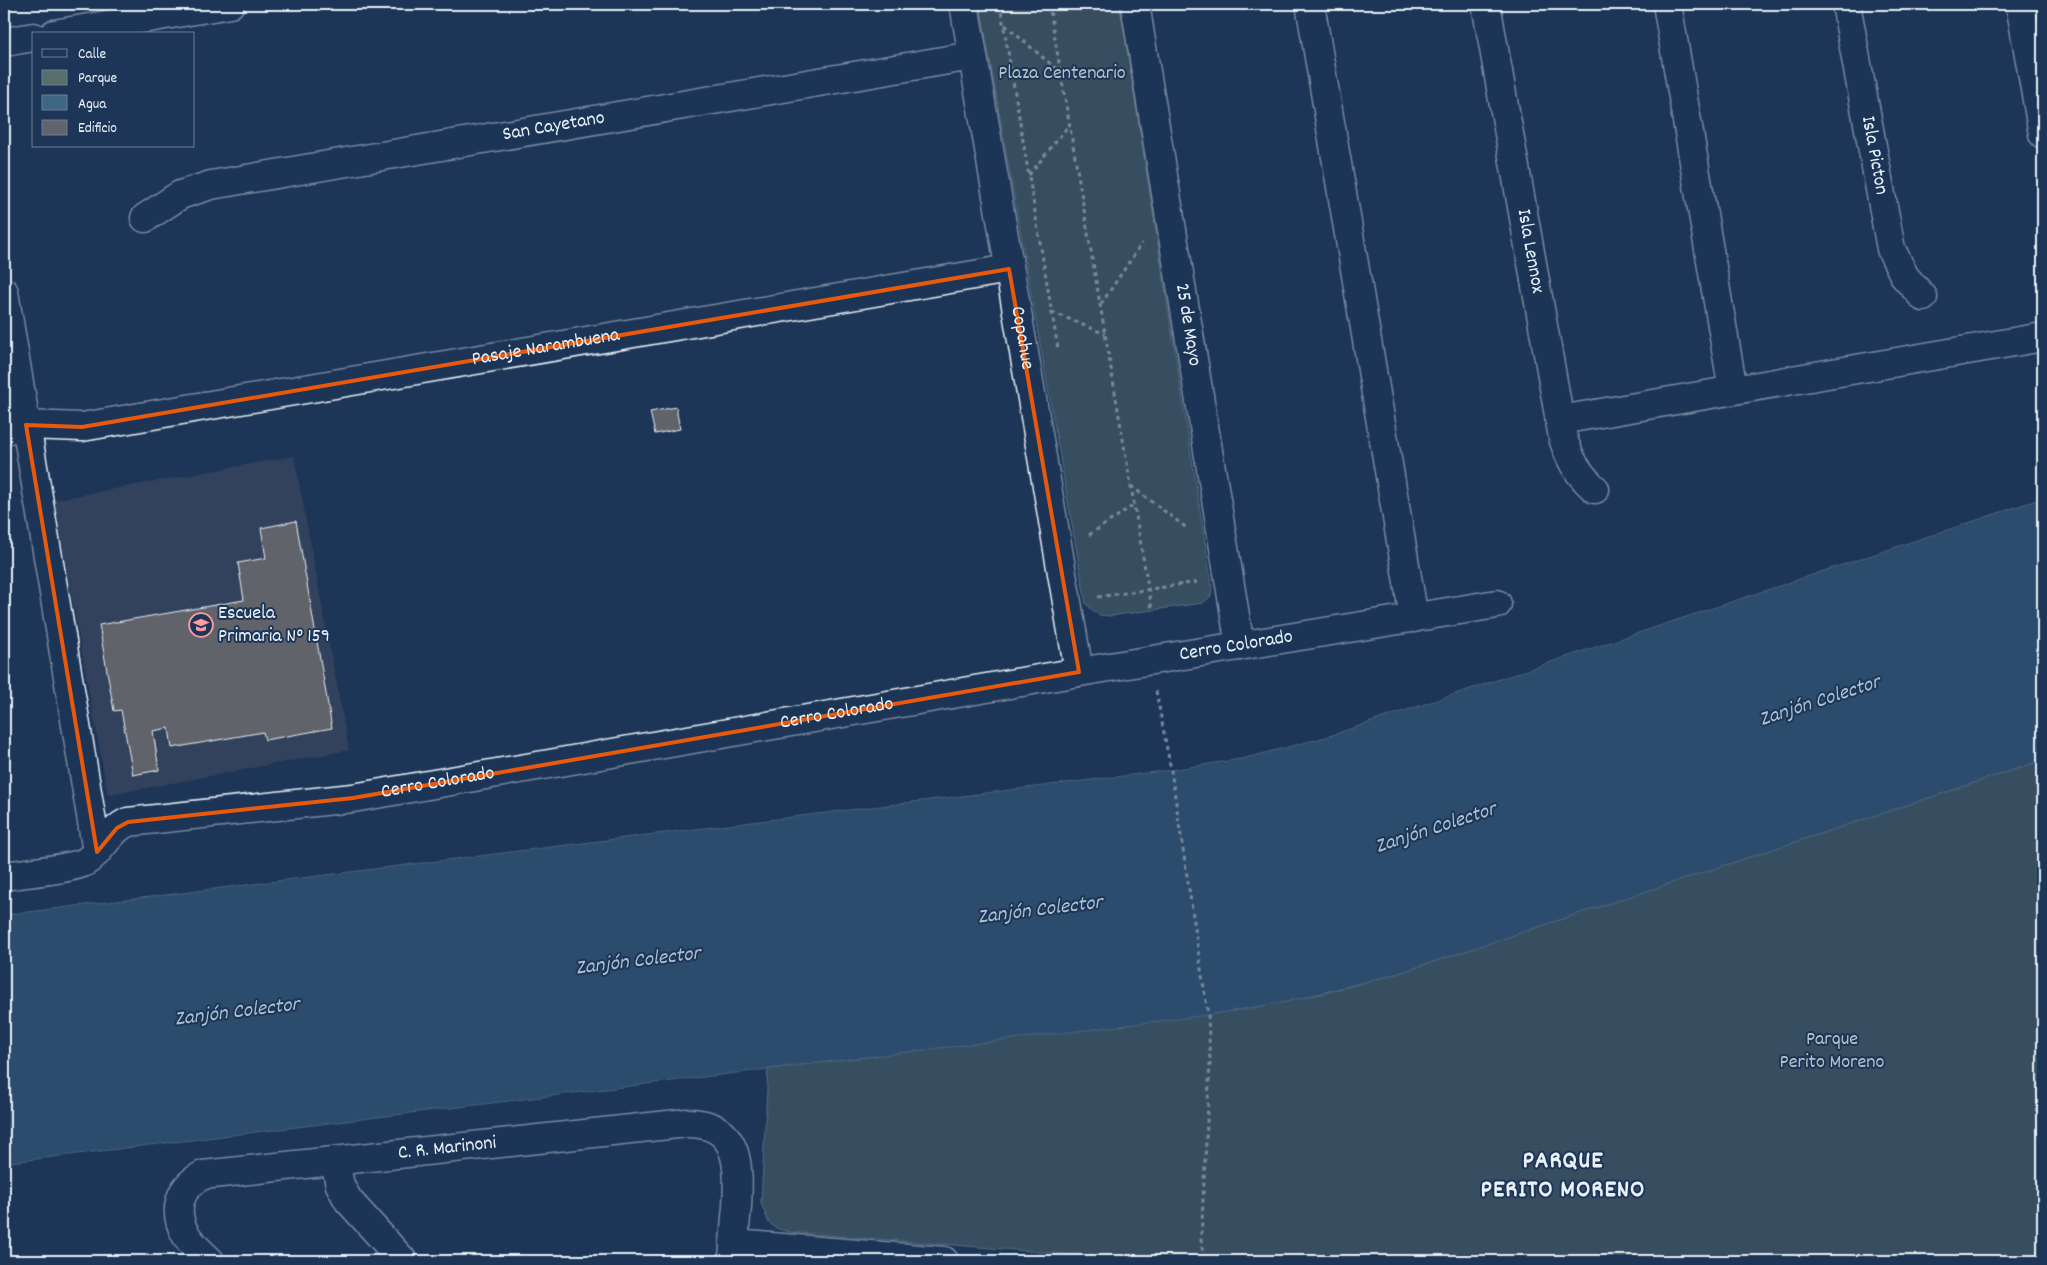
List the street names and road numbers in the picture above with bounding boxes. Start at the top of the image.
street label: San Cayetano [500,104,607,149]
street label: Isla Picton [1853,114,1895,197]
street label: Isla Lennox [1509,207,1551,296]
street label: 25 de Mayo [1167,281,1208,368]
street label: Copahue [1002,304,1041,372]
street label: Pasaje Narambuena [470,321,622,374]
street label: Cerro Colorado [1177,623,1295,669]
street label: Cerro Colorado [778,690,896,738]
street label: Cerro Colorado [379,760,497,807]
street label: C. R. Marinoni [396,1130,498,1168]

